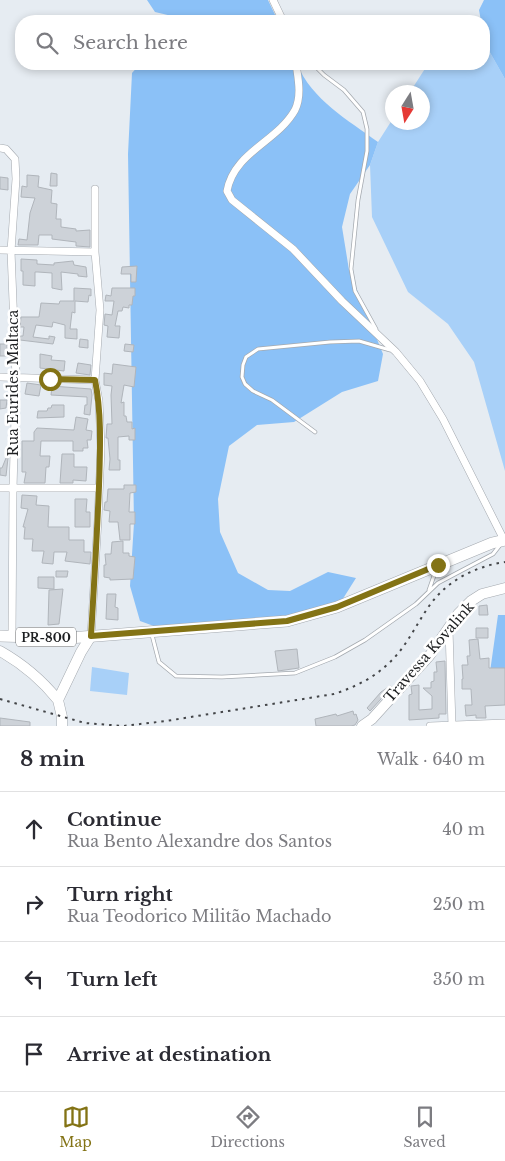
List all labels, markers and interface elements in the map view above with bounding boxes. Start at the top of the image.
search box [15,15,490,70]
icon: search [33,29,61,57]
text: Search here [73,31,188,54]
north arrow [385,85,430,130]
street label: Rua Eurides Maltaca [4,309,22,456]
route start [39,368,62,391]
route end [427,554,450,577]
street label: Travessa Kovalink [380,597,478,706]
road number: PR-800 [16,628,76,646]
text: 8 min [20,746,85,772]
text: Walk · 640 m [377,749,485,769]
text: Continue [67,808,162,831]
icon: ahead [20,815,48,843]
text: 40 m [442,819,485,839]
text: Rua Bento Alexandre dos Santos [67,831,332,851]
text: Turn right [67,883,173,906]
icon: right [20,890,48,918]
text: 250 m [433,894,485,914]
text: Rua Teodorico Militão Machado [67,906,331,926]
icon: left [20,965,48,993]
text: Turn left [67,968,158,991]
text: 350 m [433,969,485,989]
icon: arrive [20,1040,48,1068]
text: Arrive at destination [67,1043,271,1066]
tab: Map [59,1103,92,1151]
tab: Directions [210,1103,285,1151]
tab: Saved [403,1103,446,1151]

